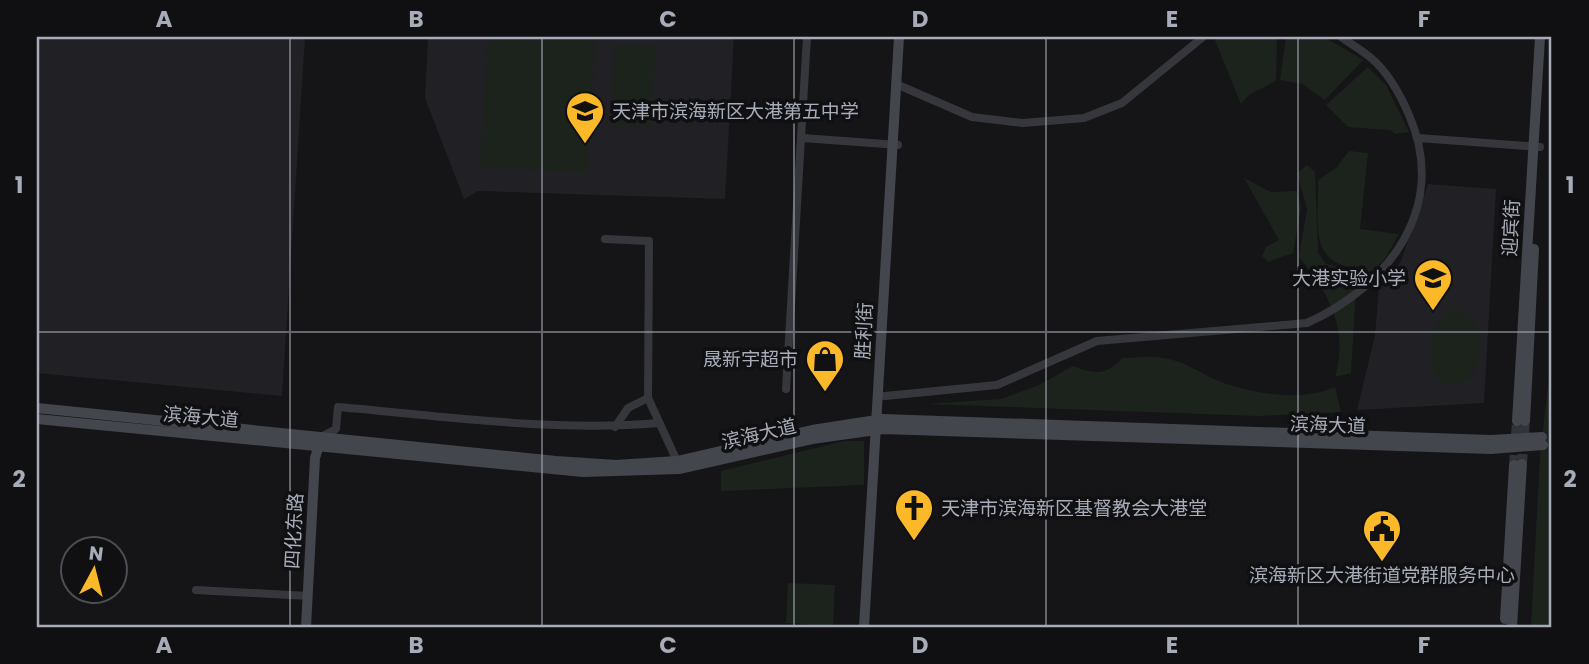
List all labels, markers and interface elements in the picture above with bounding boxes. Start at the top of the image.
text: A [156,3,173,35]
text: B [408,3,424,35]
text: C [659,3,677,35]
text: D [912,3,928,35]
text: E [1166,3,1178,35]
text: F [1418,3,1430,35]
school or university icon: 天津市滨海新区大港第五中学 [564,90,606,145]
place label: 天津市滨海新区大港第五中学 [612,98,859,125]
text: 1 [15,169,23,201]
text: 1 [1566,169,1574,201]
street label: 迎宾街 [1496,199,1526,257]
school or university icon: 大港实验小学 [1412,257,1454,312]
place label: 大港实验小学 [1292,265,1406,292]
street label: 胜利街 [849,302,879,360]
shop icon: 晟新宇超市 [804,338,846,393]
place label: 晟新宇超市 [703,346,798,373]
street label: 滨海大道 [162,400,240,434]
street label: 滨海大道 [1290,410,1366,440]
street label: 滨海大道 [719,412,799,456]
text: 2 [12,463,26,495]
text: 2 [1563,463,1577,495]
church icon: 天津市滨海新区基督教会大港堂 [893,487,935,542]
street label: 四化东路 [279,492,309,570]
place label: 天津市滨海新区基督教会大港堂 [941,495,1207,522]
public building icon: 滨海新区大港街道党群服务中心 [1361,508,1403,563]
north arrow [60,534,130,604]
text: N [87,539,105,568]
place label: 滨海新区大港街道党群服务中心 [1249,562,1515,589]
text: A [156,629,173,661]
text: B [408,629,424,661]
text: C [659,629,677,661]
text: D [912,629,928,661]
text: E [1166,629,1178,661]
text: F [1418,629,1430,661]

